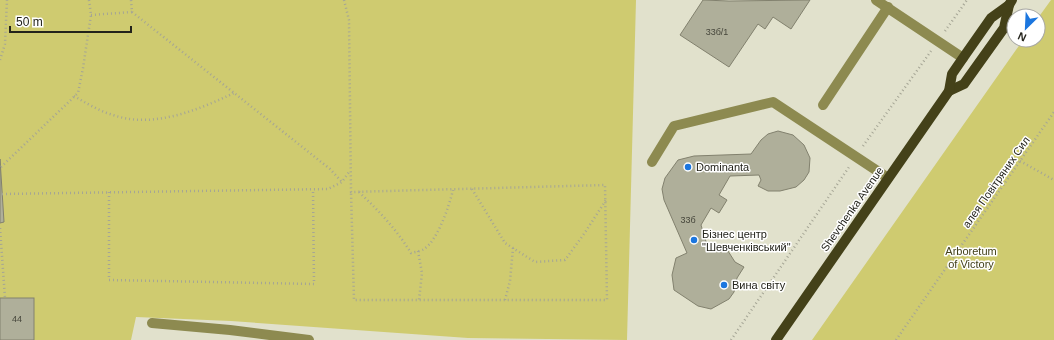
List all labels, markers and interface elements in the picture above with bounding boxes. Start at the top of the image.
scale bar [10,8,131,34]
north arrow [1006,8,1046,48]
text: 50 m [16,15,43,29]
house number: 33б/1 [706,27,728,37]
text: N [1016,30,1028,44]
street label: алея Повітряних Сил [960,134,1032,230]
place label: Dominanta [696,161,750,173]
marker: Dominanta [683,162,693,172]
street label: Shevchenka Avenue [818,165,886,253]
house number: 33б [680,215,696,225]
place label: Бізнес центр "Шевченківський" [702,228,791,253]
marker: Бізнес центр "Шевченківський" [689,235,699,245]
park label: Arboretum of Victory [945,245,997,270]
place label: Вина світу [732,279,786,291]
marker: Вина світу [719,280,729,290]
house number: 44 [12,314,22,324]

